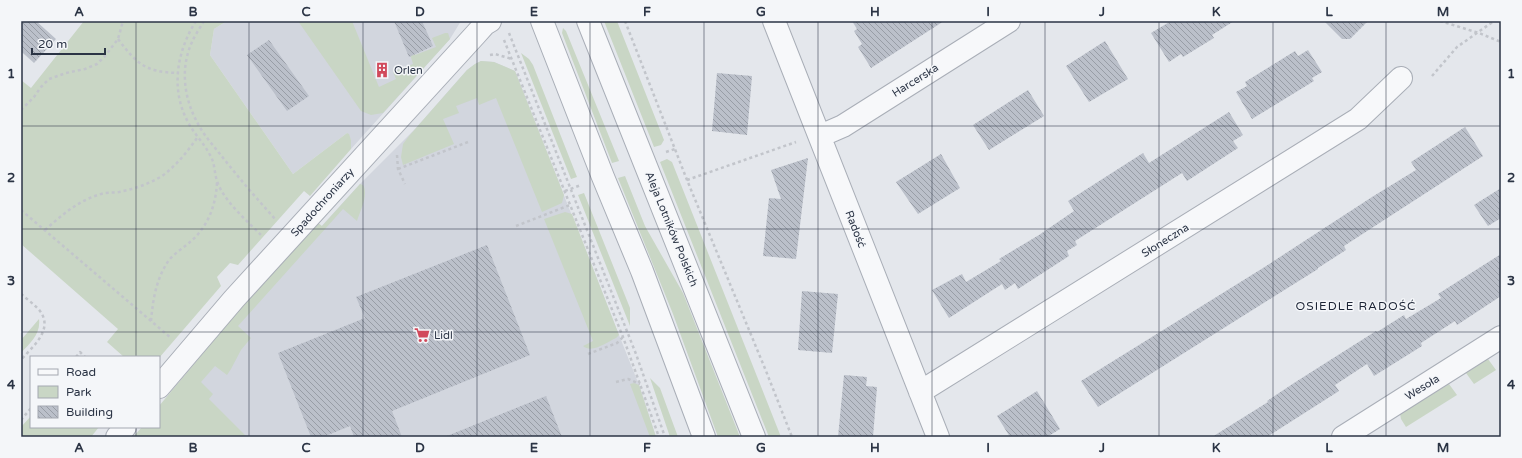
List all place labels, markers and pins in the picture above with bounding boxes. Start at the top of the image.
building icon: Orlen [373,61,391,79]
place label: Orlen [394,64,423,77]
supermarket icon: Lidl [413,326,431,344]
place label: Lidl [434,329,453,342]

